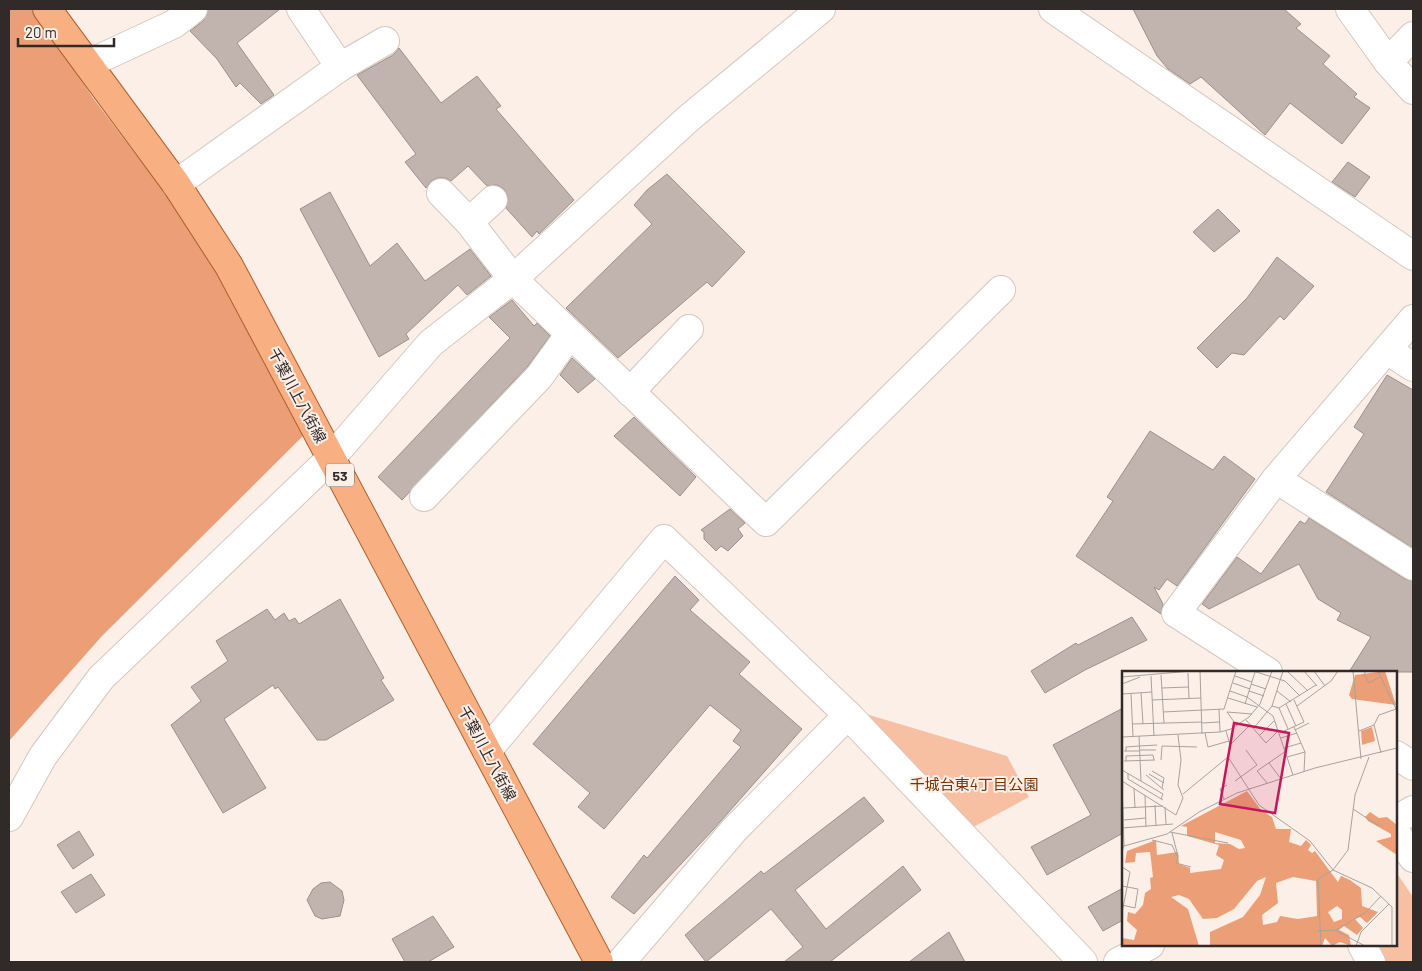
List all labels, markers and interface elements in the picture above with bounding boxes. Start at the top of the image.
scale bar [18,15,114,47]
text: 20 m [25,23,57,41]
street label: 千葉川上八街線 [265,344,331,446]
road number: 53 [326,464,354,486]
inset map [1122,671,1397,946]
street label: 千葉川上八街線 [455,702,521,804]
park label: 千城台東4丁目公園 [910,775,1038,793]

